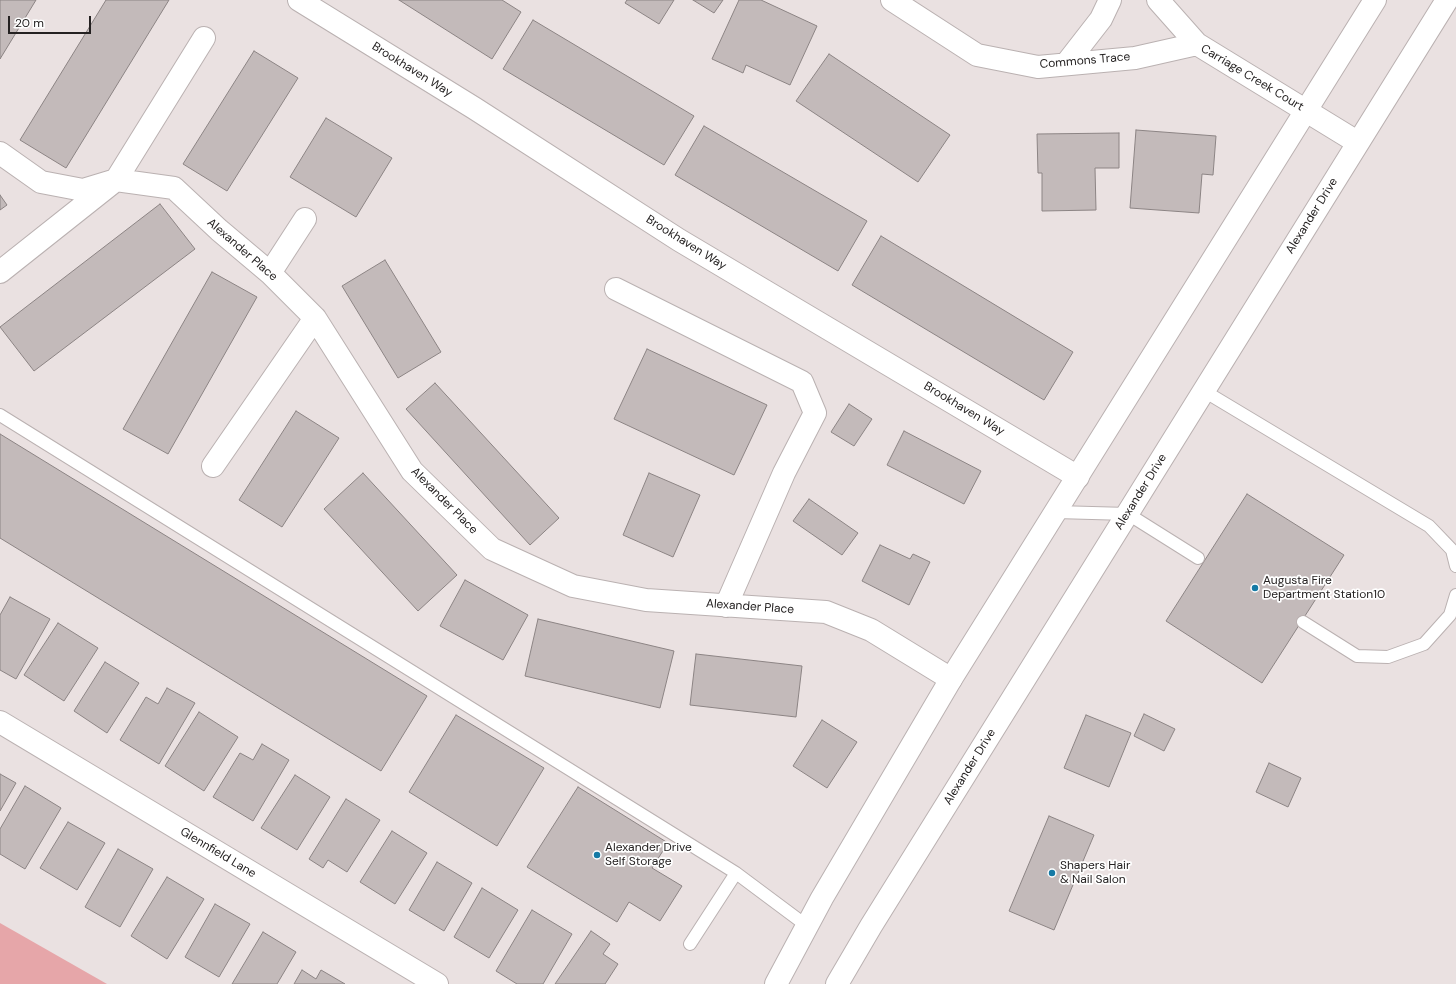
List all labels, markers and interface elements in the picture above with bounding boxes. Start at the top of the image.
scale bar [10,8,93,34]
text: 20 m [15,15,44,31]
street label: Brookhaven Way [369,40,455,100]
street label: Carriage Creek Court [1198,42,1306,114]
street label: Commons Trace [1039,50,1131,72]
street label: Alexander Drive [1283,175,1341,257]
street label: Brookhaven Way [643,213,729,273]
street label: Alexander Place [204,216,280,284]
street label: Brookhaven Way [921,379,1007,439]
street label: Alexander Drive [1112,451,1170,533]
street label: Alexander Place [408,465,480,537]
place label: Augusta Fire Department Station10 [1263,574,1385,602]
marker: Augusta Fire Department Station10 [1250,583,1260,593]
street label: Alexander Place [705,597,795,617]
street label: Alexander Drive [941,726,999,808]
street label: Glennfield Lane [177,825,259,881]
place label: Alexander Drive Self Storage [605,841,692,869]
marker: Alexander Drive Self Storage [592,850,602,860]
place label: Shapers Hair & Nail Salon [1060,859,1130,887]
marker: Shapers Hair & Nail Salon [1047,868,1057,878]

